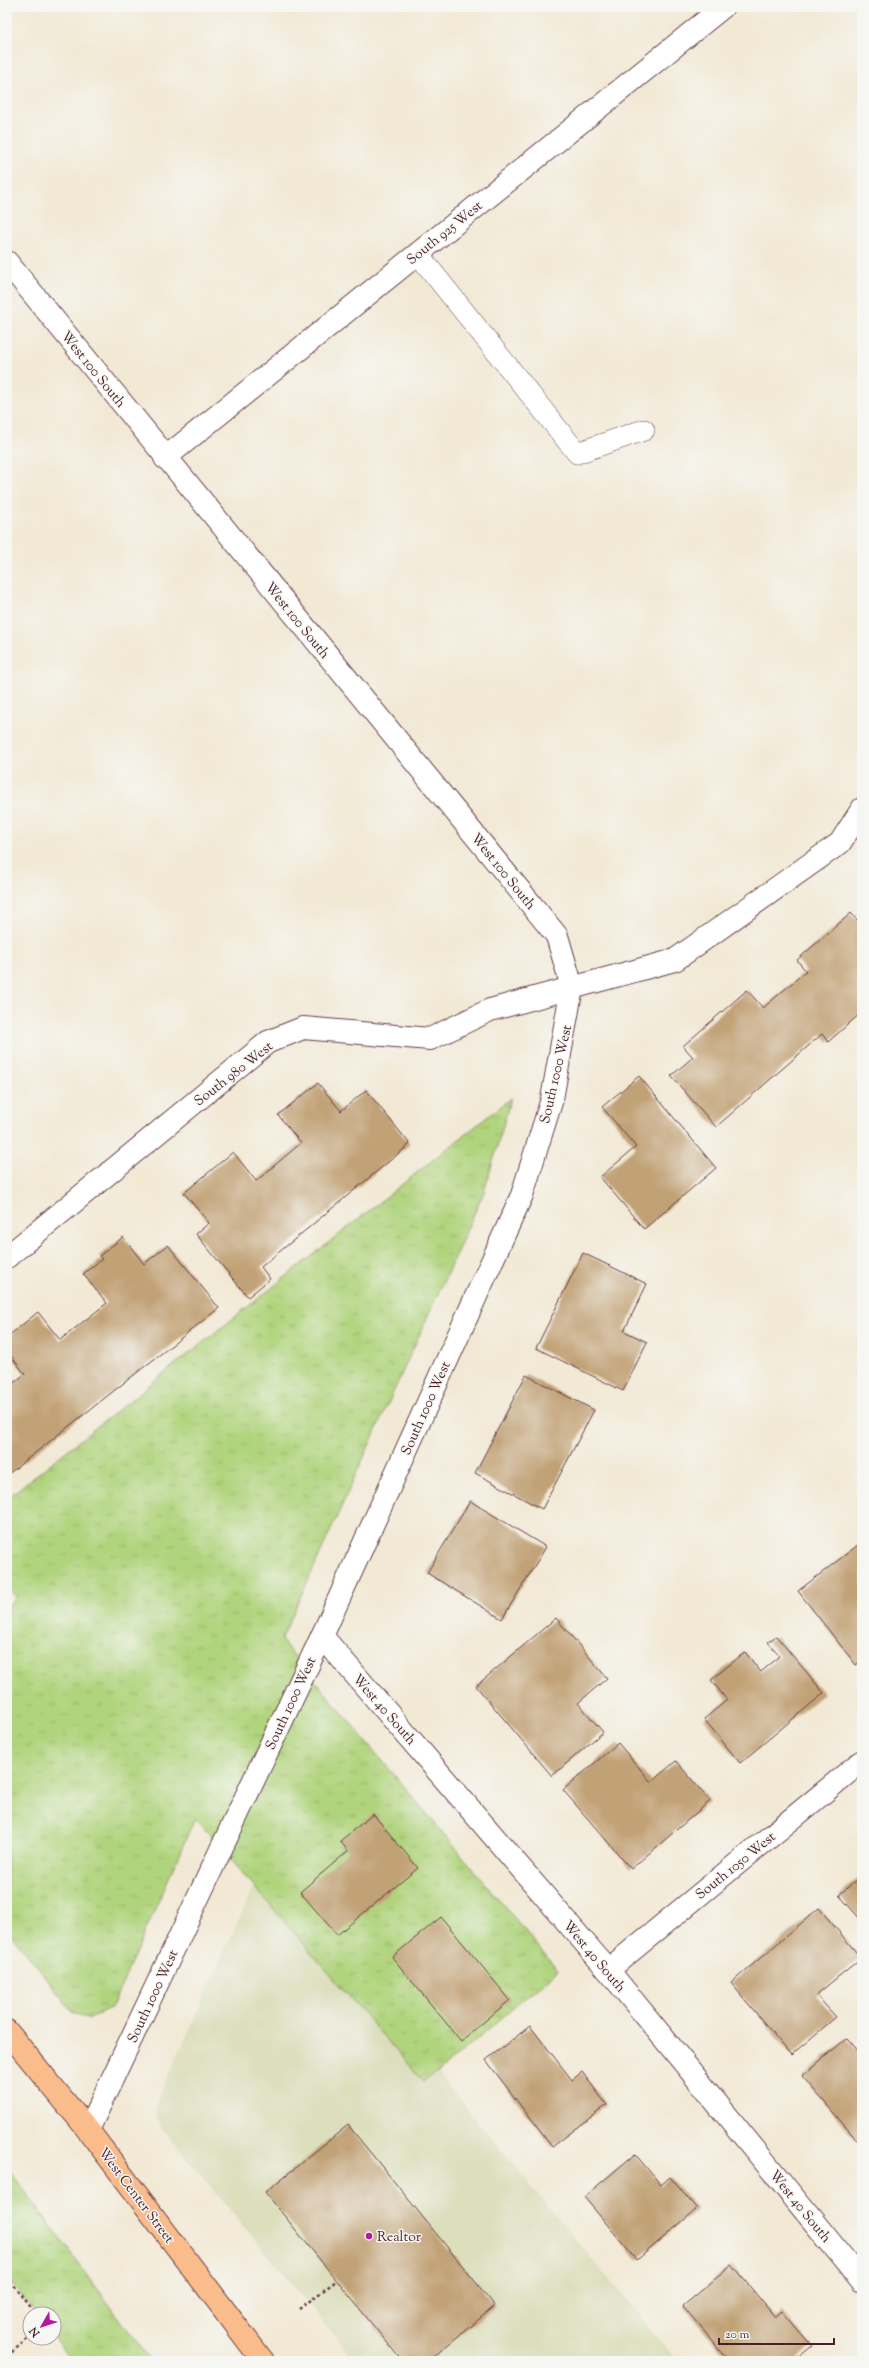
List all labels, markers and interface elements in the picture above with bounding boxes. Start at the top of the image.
street label: South 925 West [403,197,488,270]
street label: West 100 South [55,328,130,413]
street label: West 100 South [259,579,334,664]
street label: West 100 South [465,830,540,915]
street label: South 1000 West [536,1023,578,1126]
street label: South 980 West [191,1037,278,1112]
street label: South 1000 West [397,1358,457,1459]
street label: South 1000 West [261,1654,322,1754]
street label: West 40 South [347,1670,420,1750]
street label: South 1050 West [692,1828,781,1905]
street label: West 40 South [557,1917,630,1998]
street label: South 1000 West [123,1947,184,2047]
street label: West Center Street [93,2144,178,2248]
street label: West 40 South [764,2167,835,2248]
place label: Realtor [377,2228,422,2248]
marker: Realtor [364,2231,374,2241]
north arrow [22,2306,62,2346]
scale bar [719,2320,834,2346]
text: N [26,2323,45,2341]
text: 20 m [725,2326,750,2344]

